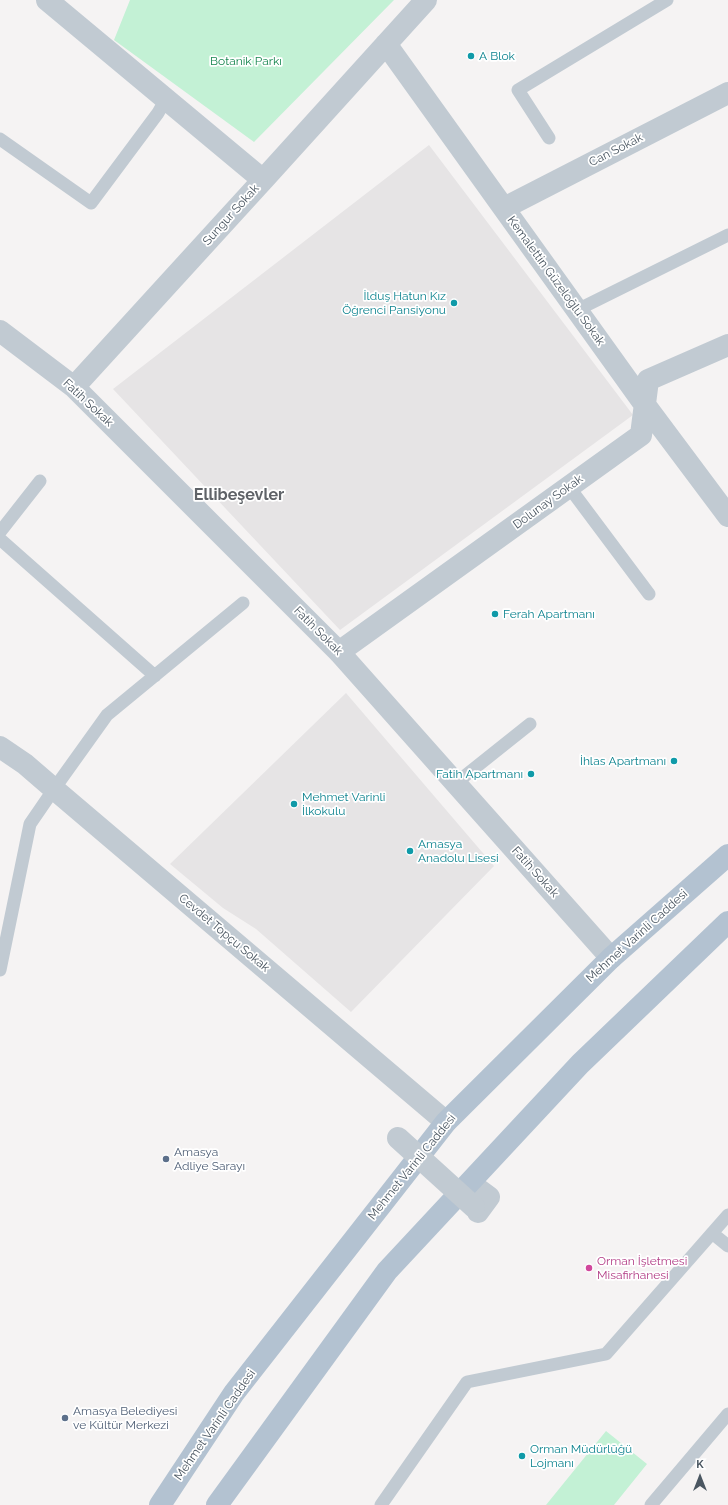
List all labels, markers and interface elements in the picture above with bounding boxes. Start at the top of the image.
place label: A Blok [479,49,515,63]
marker: A Blok [466,51,476,61]
park label: Botanik Parkı [210,54,282,68]
street label: Can Sokak [587,130,645,170]
street label: Sungur Sokak [200,182,262,248]
street label: Kemalettin Güzeloğlu Sokak [504,214,608,348]
place label: İlduş Hatun Kız Öğrenci Pansiyonu [342,289,446,317]
marker: İlduş Hatun Kız Öğrenci Pansiyonu [449,298,459,308]
street label: Fatih Sokak [60,376,116,430]
street label: Dolunay Sokak [510,472,586,532]
district label: Ellibeşevler [194,485,284,505]
street label: Fatih Sokak [291,604,345,658]
place label: Ferah Apartmanı [503,607,595,621]
marker: Ferah Apartmanı [490,609,500,619]
place label: İhlas Apartmanı [580,754,666,768]
marker: İhlas Apartmanı [669,756,679,766]
place label: Fatih Apartmanı [436,767,523,781]
marker: Fatih Apartmanı [526,769,536,779]
place label: Mehmet Varinli İlkokulu [302,790,385,818]
marker: Mehmet Varinli İlkokulu [289,799,299,809]
place label: Amasya Anadolu Lisesi [418,837,499,865]
street label: Fatih Sokak [509,844,561,900]
marker: Amasya Anadolu Lisesi [405,846,415,856]
street label: Mehmet Varinli Caddesi [583,887,691,985]
street label: Cevdet Topçu Sokak [176,891,272,975]
street label: Mehmet Varinli Caddesi [365,1111,459,1223]
place label: Amasya Adliye Sarayı [174,1145,245,1173]
marker: Amasya Adliye Sarayı [161,1154,171,1164]
place label: Orman İşletmesi Misafirhanesi [597,1254,687,1282]
marker: Orman İşletmesi Misafirhanesi [584,1263,594,1273]
street label: Mehmet Varinli Caddesi [171,1367,259,1483]
place label: Amasya Belediyesi ve Kültür Merkezi [73,1404,177,1432]
marker: Amasya Belediyesi ve Kültür Merkezi [60,1413,70,1423]
place label: Orman Müdürlüğü Lojmanı [530,1442,632,1470]
marker: Orman Müdürlüğü Lojmanı [517,1451,527,1461]
north arrow [680,1457,720,1497]
text: K [696,1458,704,1471]

